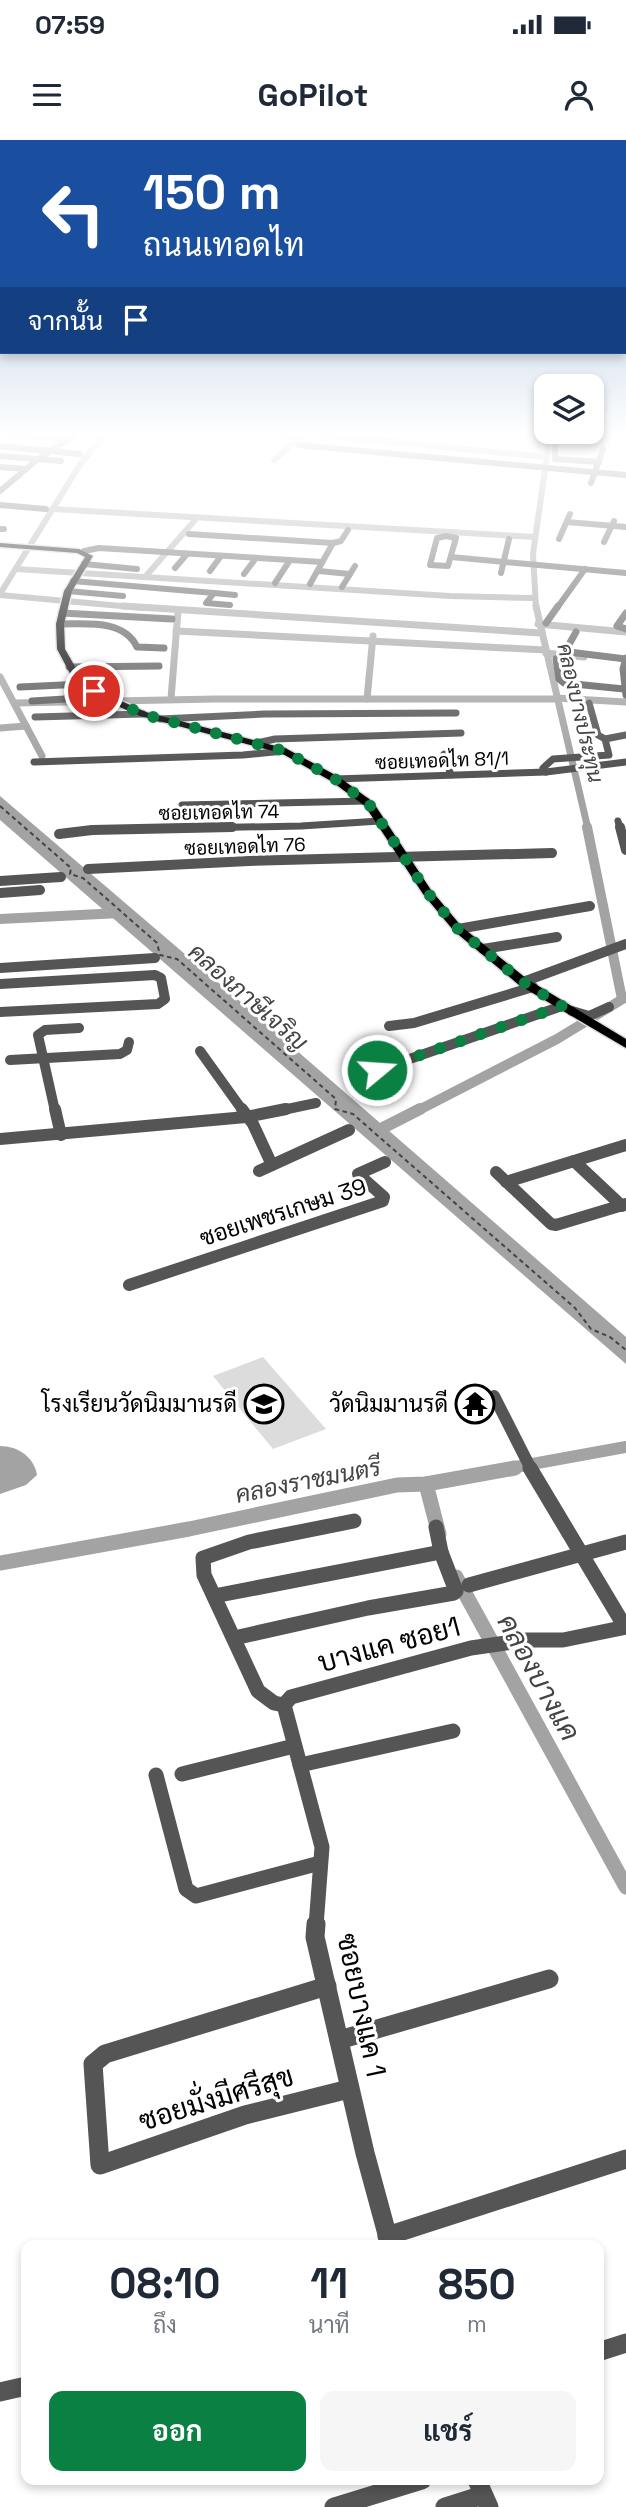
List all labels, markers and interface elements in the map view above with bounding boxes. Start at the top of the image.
text: 07:59 [35,8,105,42]
text: GoPilot [258,75,368,115]
icon: menu [28,76,66,114]
icon: person [560,76,598,114]
text: 150 m [143,161,281,223]
icon: left [28,168,119,259]
text: ถนนเทอดไท [143,225,305,265]
icon: arrive [117,301,155,339]
text: จากนั้น [28,304,103,338]
map controls [534,374,604,444]
button: layers [534,374,604,444]
water label: คลองบางประทุน [550,641,610,786]
pin [64,661,124,721]
icon: arrive [75,672,113,710]
street label: ซอยเทอดไท 81/1 [375,746,509,775]
street label: ซอยเทอดไท 74 [158,799,280,826]
street label: ซอยเทอดไท 76 [184,832,306,861]
water label: คลองภาษีเจริญ [182,936,315,1057]
position arrow [340,1033,414,1107]
street label: ซอยเพชรเกษม 39 [196,1171,370,1253]
school or university icon: โรงเรียนวัดนิมมานรดี [243,1383,285,1425]
temple icon: วัดนิมมานรดี [454,1383,496,1425]
place label: โรงเรียนวัดนิมมานรดี [40,1388,237,1419]
place label: วัดนิมมานรดี [329,1389,448,1419]
water label: คลองราชมนตรี [233,1451,385,1510]
water label: คลองบางแค [489,1607,589,1747]
street label: บางแค ซอย1 [314,1608,464,1680]
street label: ซอยบางแค 1 [329,1930,395,2080]
street label: ซอยมั่งมีศรีสุข [133,2053,298,2141]
text: 08:10 [109,2257,220,2310]
text: 11 [310,2257,348,2310]
text: 850 [438,2258,516,2311]
text: m [467,2309,487,2339]
text: ถึง [153,2310,177,2340]
text: นาที [309,2310,350,2340]
button: ออก [49,2391,306,2471]
button: แชร์ [320,2391,576,2471]

